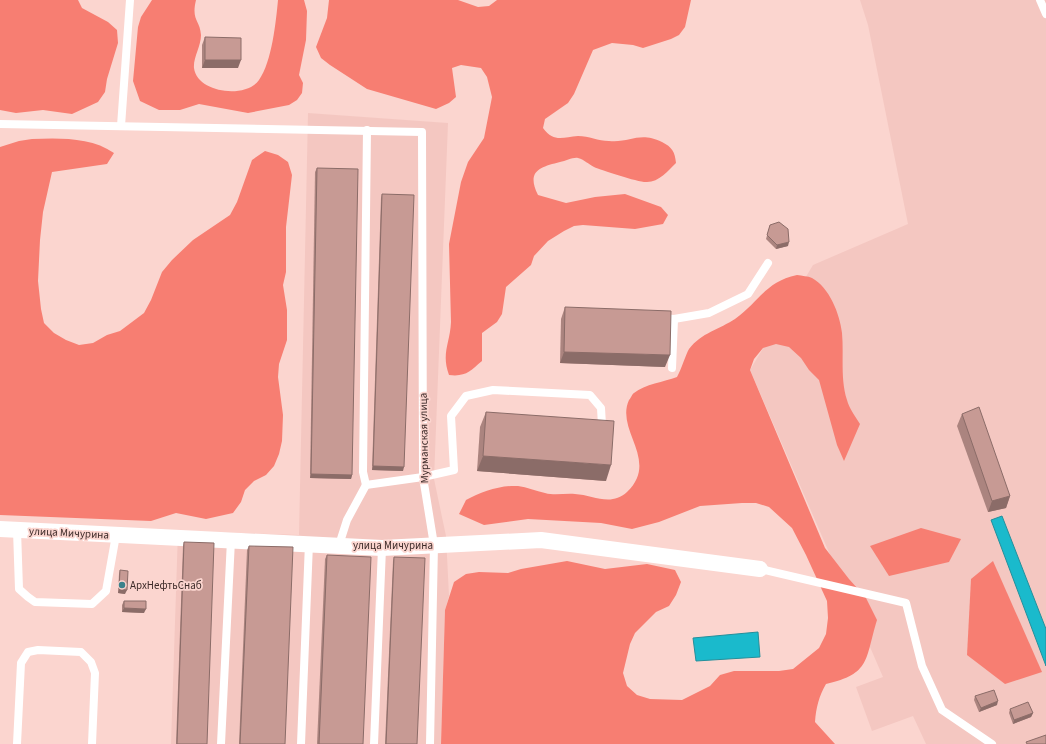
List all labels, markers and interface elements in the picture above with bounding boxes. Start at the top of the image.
street label: Мурманская улица [416,393,432,483]
street label: улица Мичурина [29,523,109,543]
street label: улица Мичурина [353,538,433,553]
place label: АрхНефтьСнаб [130,578,202,593]
marker: АрхНефтьСнаб [117,580,127,590]

